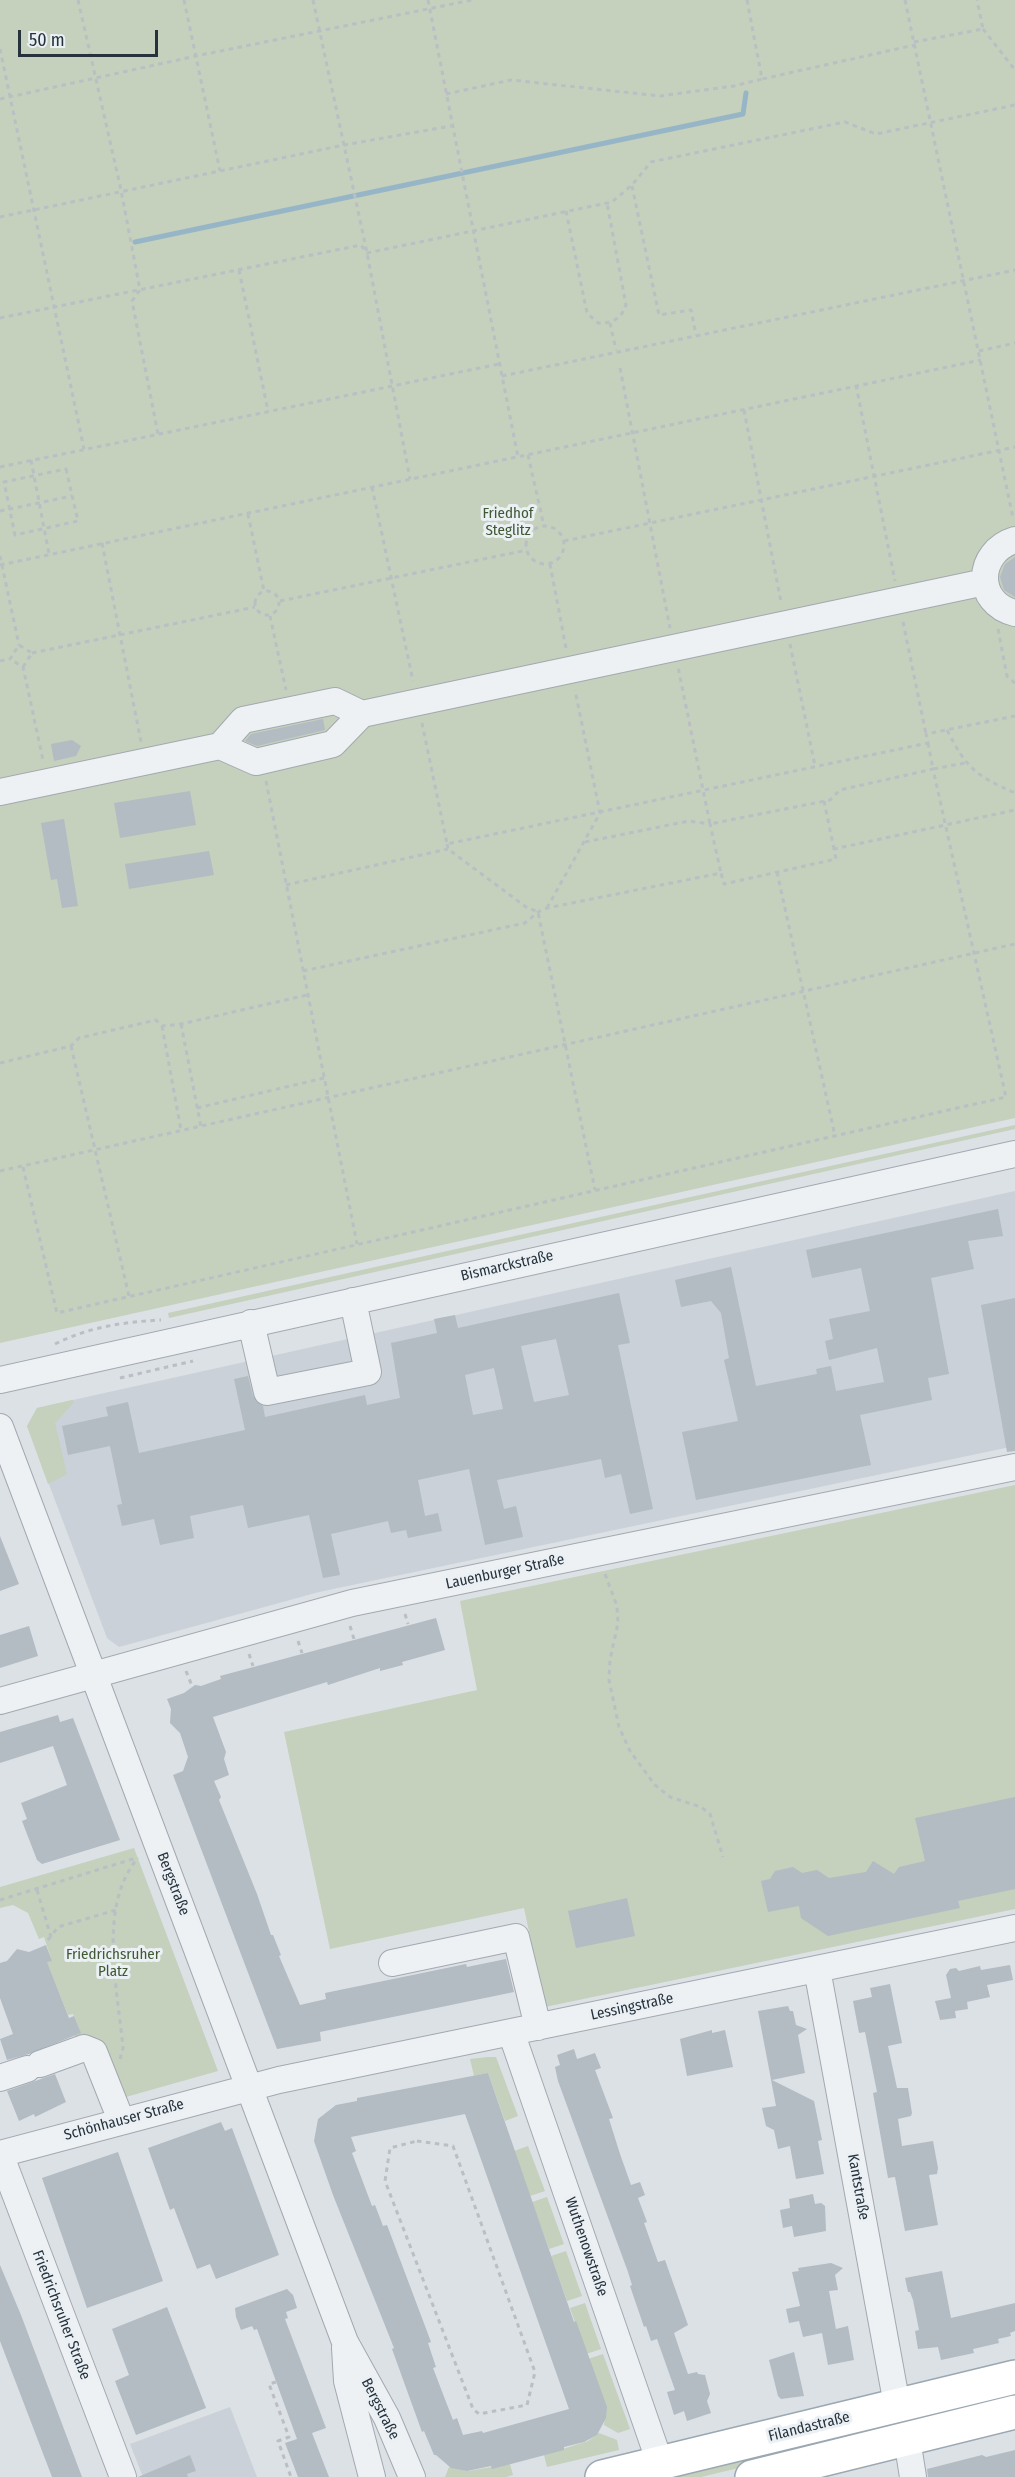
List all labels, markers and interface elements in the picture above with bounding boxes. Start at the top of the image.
scale bar [21,18,160,56]
text: 50 m [29,29,65,51]
park label: Friedhof Steglitz [483,505,533,540]
street label: Bismarckstraße [459,1247,555,1285]
street label: Lauenburger Straße [444,1551,566,1593]
street label: Bergstraße [153,1850,193,1918]
park label: Friedrichsruher Platz [66,1946,160,1981]
street label: Lessingstraße [589,1989,675,2025]
street label: Schönhauser Straße [62,2095,186,2145]
street label: Kantstraße [843,2153,873,2221]
street label: Wuthenowstraße [561,2195,611,2299]
street label: Friedrichsruher Straße [28,2248,94,2382]
street label: Bergstraße [357,2375,403,2443]
street label: Filandastraße [766,2408,852,2446]

